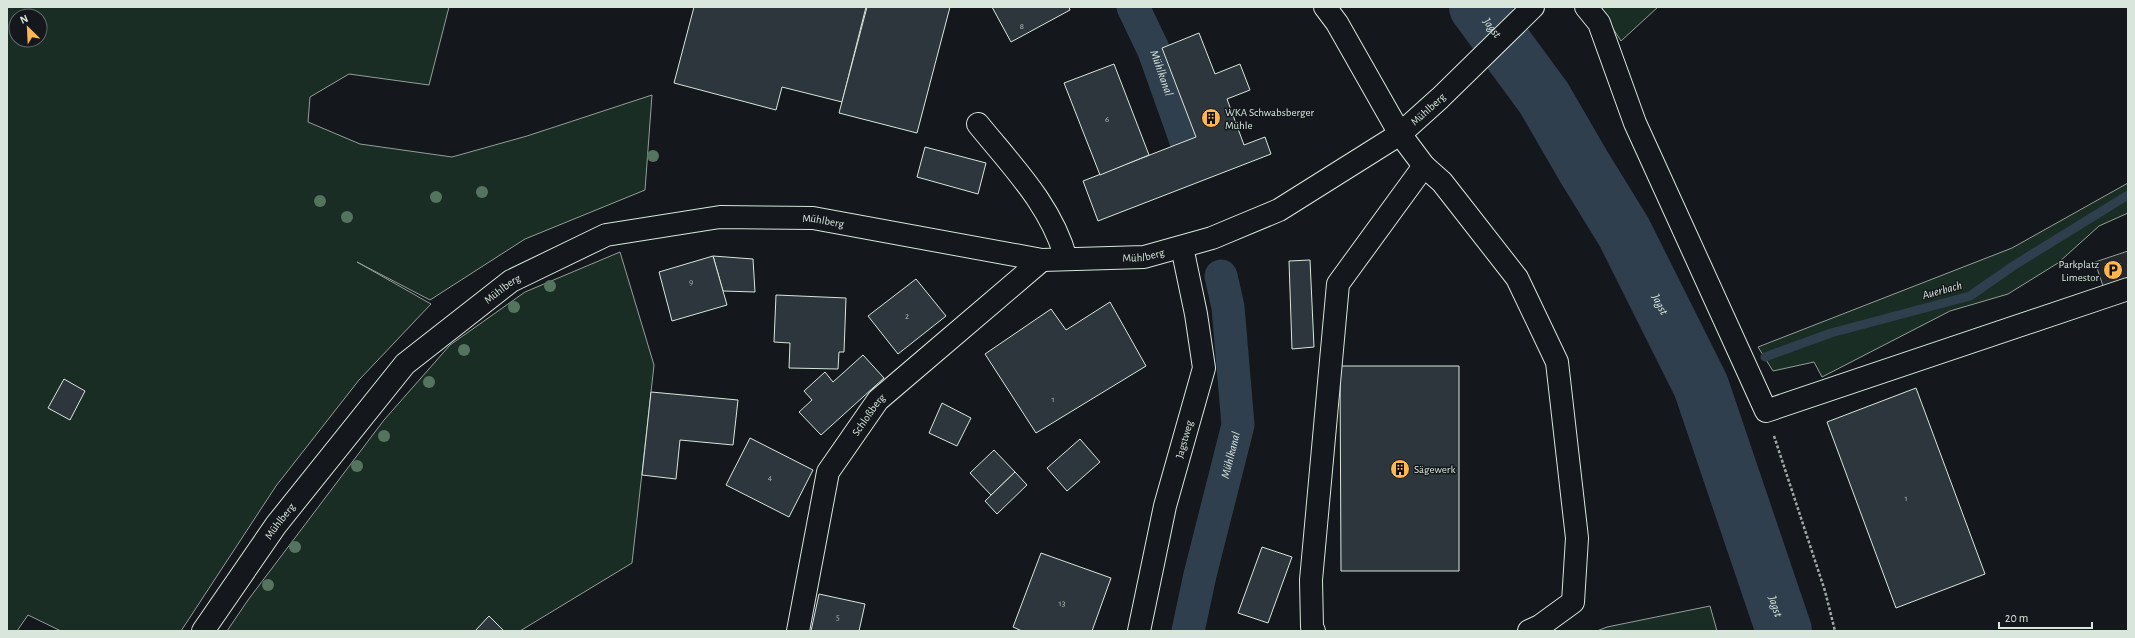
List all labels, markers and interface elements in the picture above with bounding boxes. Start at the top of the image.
north arrow [8,8,48,48]
text: N [18,13,30,26]
water label: Jagst [1481,15,1504,40]
house number: 8 [1020,22,1024,31]
water label: Mühlkanal [1148,48,1175,97]
street label: Mühlberg [1409,91,1448,128]
building icon: WKA Schwabsberger Mühle [1200,107,1222,129]
place label: WKA Schwabsberger Mühle [1225,107,1314,131]
house number: 6 [1105,115,1109,124]
street label: Mühlberg [802,213,846,230]
street label: Mühlberg [1122,246,1166,264]
place label: Parkplatz Limestor [2059,259,2099,283]
parking icon: Parkplatz Limestor [2102,259,2124,281]
street label: Mühlberg [482,272,523,306]
house number: 9 [689,278,693,287]
water label: Auerbach [1920,279,1963,301]
water label: Jagst [1650,291,1670,317]
house number: 2 [905,312,909,321]
street label: Schloßberg [850,391,888,438]
house number: 1 [1051,395,1055,404]
street label: Jagstweg [1174,419,1195,460]
water label: Mühlkanal [1219,430,1242,480]
building icon: Sägewerk [1389,458,1411,480]
place label: Sägewerk [1414,464,1455,475]
house number: 4 [768,473,773,482]
house number: 1 [1904,494,1908,503]
street label: Mühlberg [263,501,298,541]
water label: Jagst [1766,593,1785,619]
house number: 13 [1059,599,1066,608]
scale bar [1999,604,2092,630]
text: 20 m [2005,612,2028,624]
house number: 5 [836,613,840,622]

